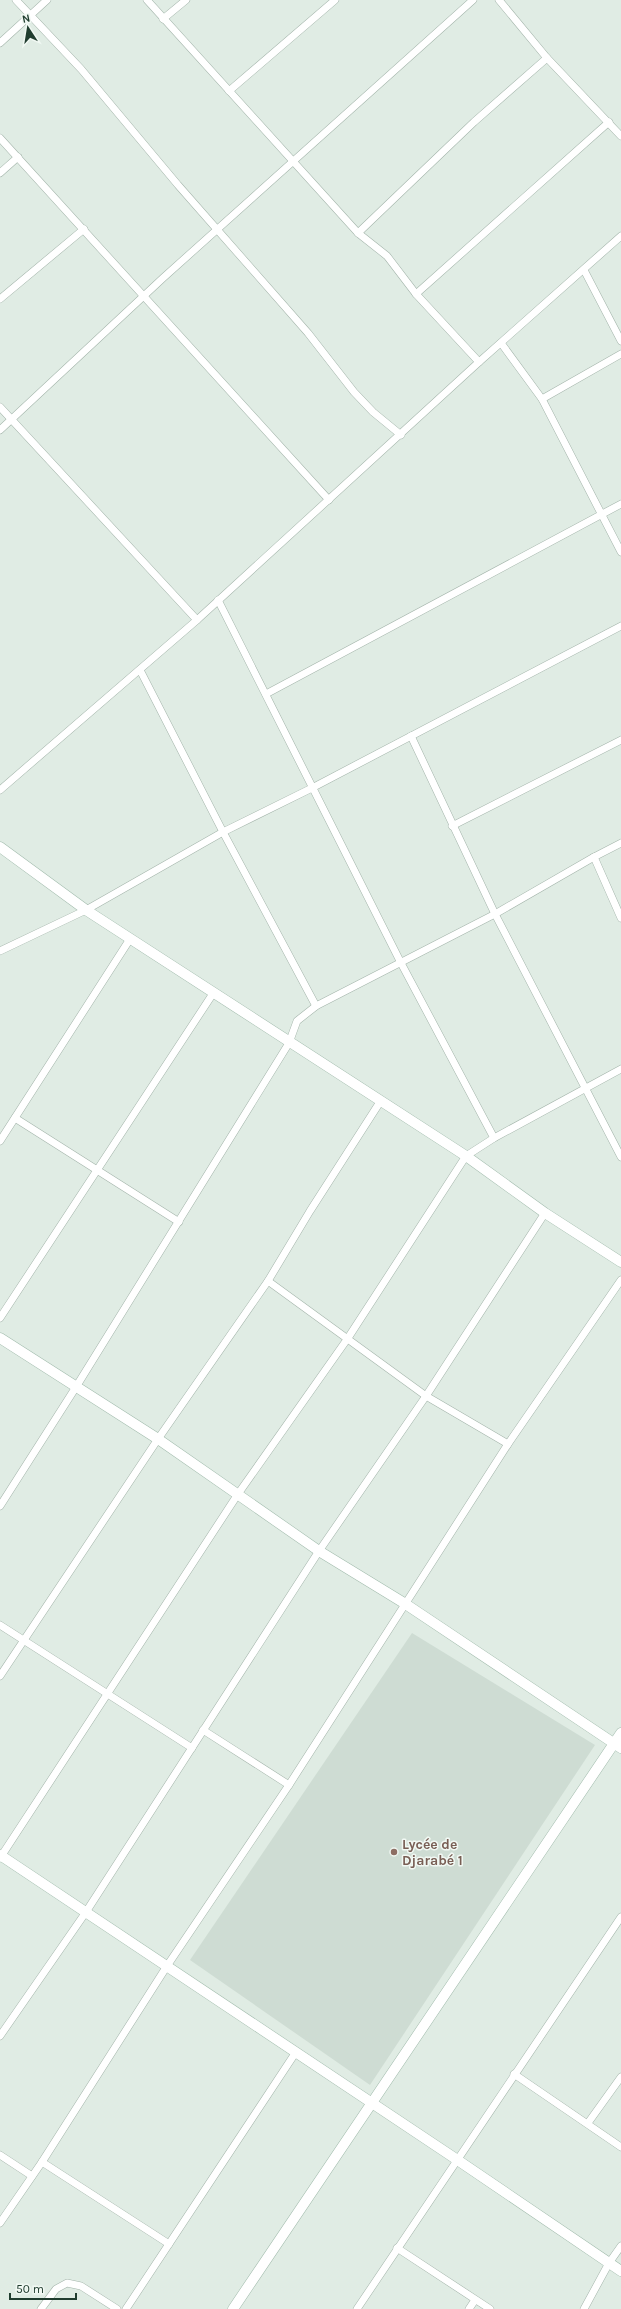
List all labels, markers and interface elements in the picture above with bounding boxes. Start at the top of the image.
north arrow [8,8,48,48]
text: N [21,12,31,26]
place label: Lycée de Djarabé 1 [402,1836,463,1869]
marker: Lycée de Djarabé 1 [389,1847,399,1857]
scale bar [10,2275,76,2301]
text: 50 m [16,2282,44,2296]

